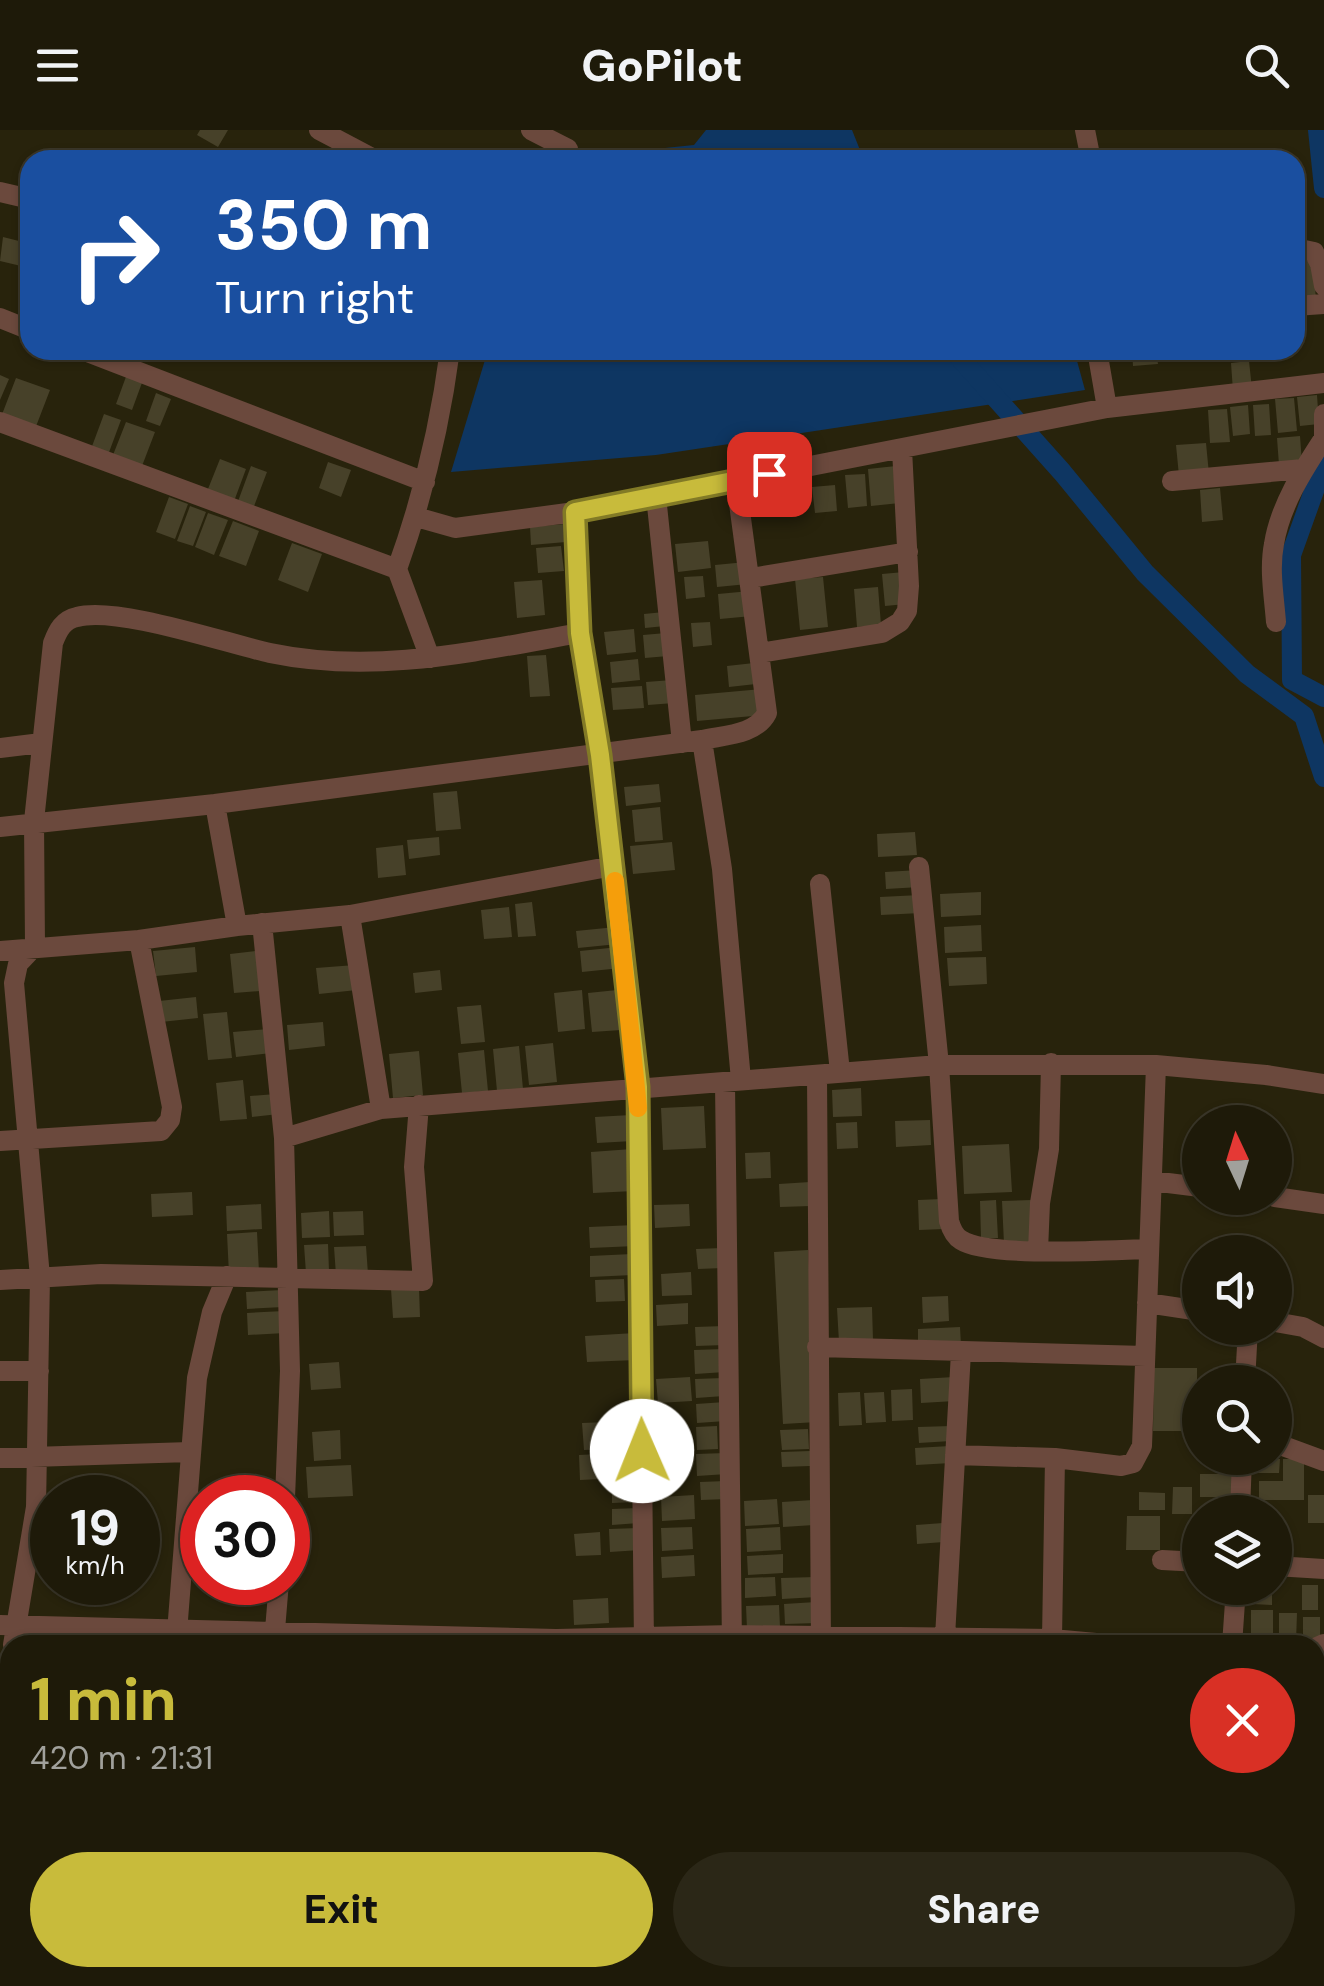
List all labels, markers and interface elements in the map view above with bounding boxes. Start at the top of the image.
text: GoPilot [581,36,743,95]
icon: menu [30,38,85,93]
icon: search [1239,38,1294,93]
text: 350 m [215,180,432,271]
icon: right [50,190,180,320]
text: Turn right [215,268,414,327]
pin [727,432,812,517]
icon: arrive [742,447,797,502]
north arrow [1182,1105,1292,1215]
map controls [1182,1105,1292,1605]
button: sound [1182,1235,1292,1345]
button: search [1182,1365,1292,1475]
position arrow [590,1399,694,1503]
speed limit sign: 30 [180,1475,310,1605]
text: 19 [70,1495,120,1561]
button: layers [1182,1495,1292,1605]
text: km/h [65,1549,125,1582]
text: 1 min [30,1660,177,1739]
button: close [1190,1668,1295,1773]
text: 420 m · 21:31 [30,1737,213,1779]
button: Exit [30,1852,653,1967]
button: Share [673,1852,1295,1967]

